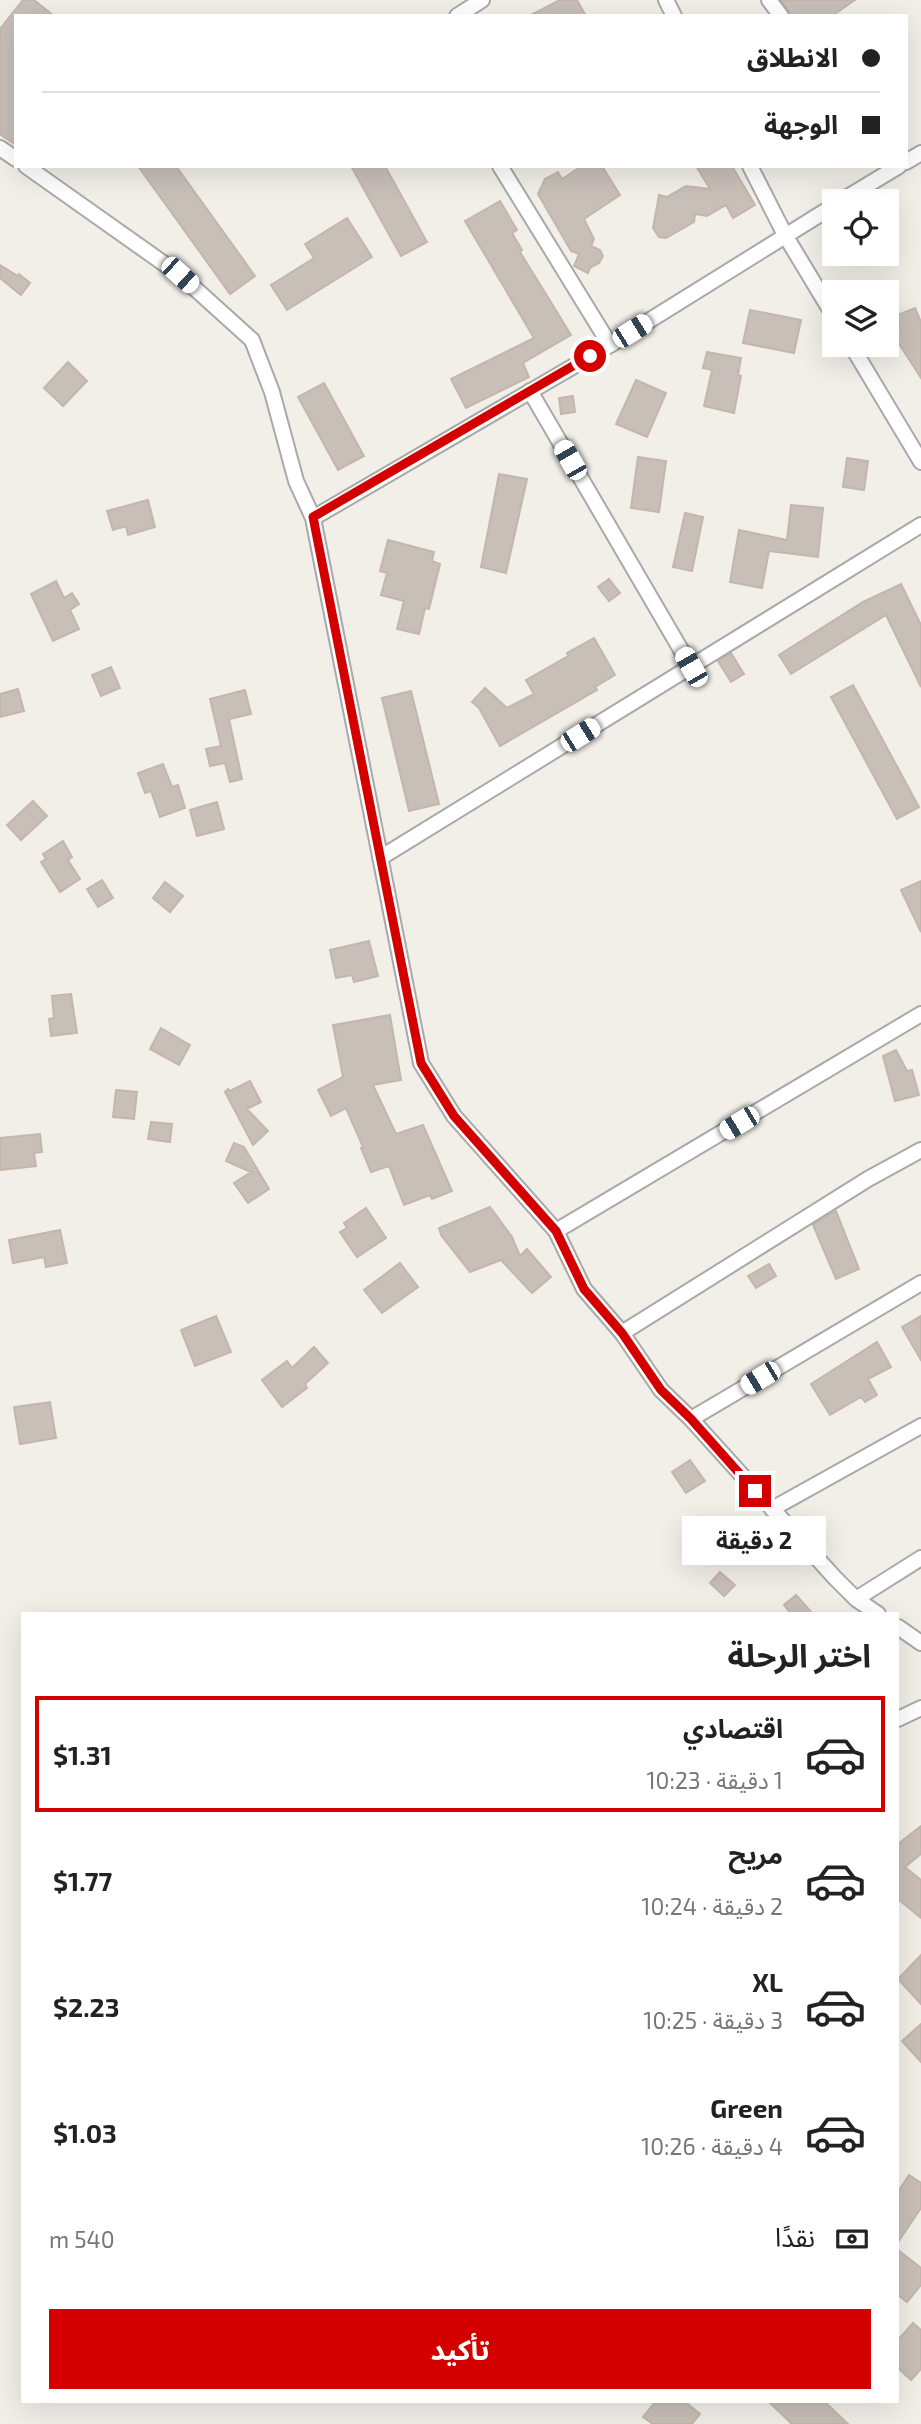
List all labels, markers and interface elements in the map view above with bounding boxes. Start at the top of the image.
text: الانطلاق [747,41,838,72]
text: الوجهة [764,108,838,139]
map controls [822,189,899,357]
button: locate [822,189,899,266]
car [158,253,203,297]
button: layers [822,280,899,357]
car [609,311,656,351]
route start [574,340,606,372]
car [551,437,590,483]
car [672,644,711,690]
car [557,715,604,755]
car [716,1103,763,1143]
car [737,1358,784,1398]
route end [739,1475,771,1507]
callout: 2 دقيقة [683,1516,827,1564]
text: 2 دقيقة [716,1526,792,1554]
text: اختر الرحلة [727,1635,871,1673]
text: اقتصادي [683,1712,783,1743]
icon: car [804,1723,867,1786]
text: $1.31 [53,1739,112,1770]
text: 1 دقيقة · 10:23 [646,1766,783,1794]
text: مريح [728,1838,783,1869]
icon: car [804,1849,867,1912]
text: $1.77 [53,1865,112,1896]
text: 2 دقيقة · 10:24 [641,1892,783,1920]
text: XL [752,1966,783,1997]
icon: car [804,1975,867,2038]
text: $2.23 [53,1991,119,2022]
text: 3 دقيقة · 10:25 [643,2006,783,2034]
text: Green [710,2092,783,2123]
icon: car [804,2101,867,2164]
text: $1.03 [53,2117,117,2148]
text: 4 دقيقة · 10:26 [641,2132,783,2160]
icon: cash [833,2220,871,2258]
text: نقدًا [775,2221,815,2252]
text: 540 m [49,2225,115,2253]
button: تأكيد [49,2309,871,2389]

